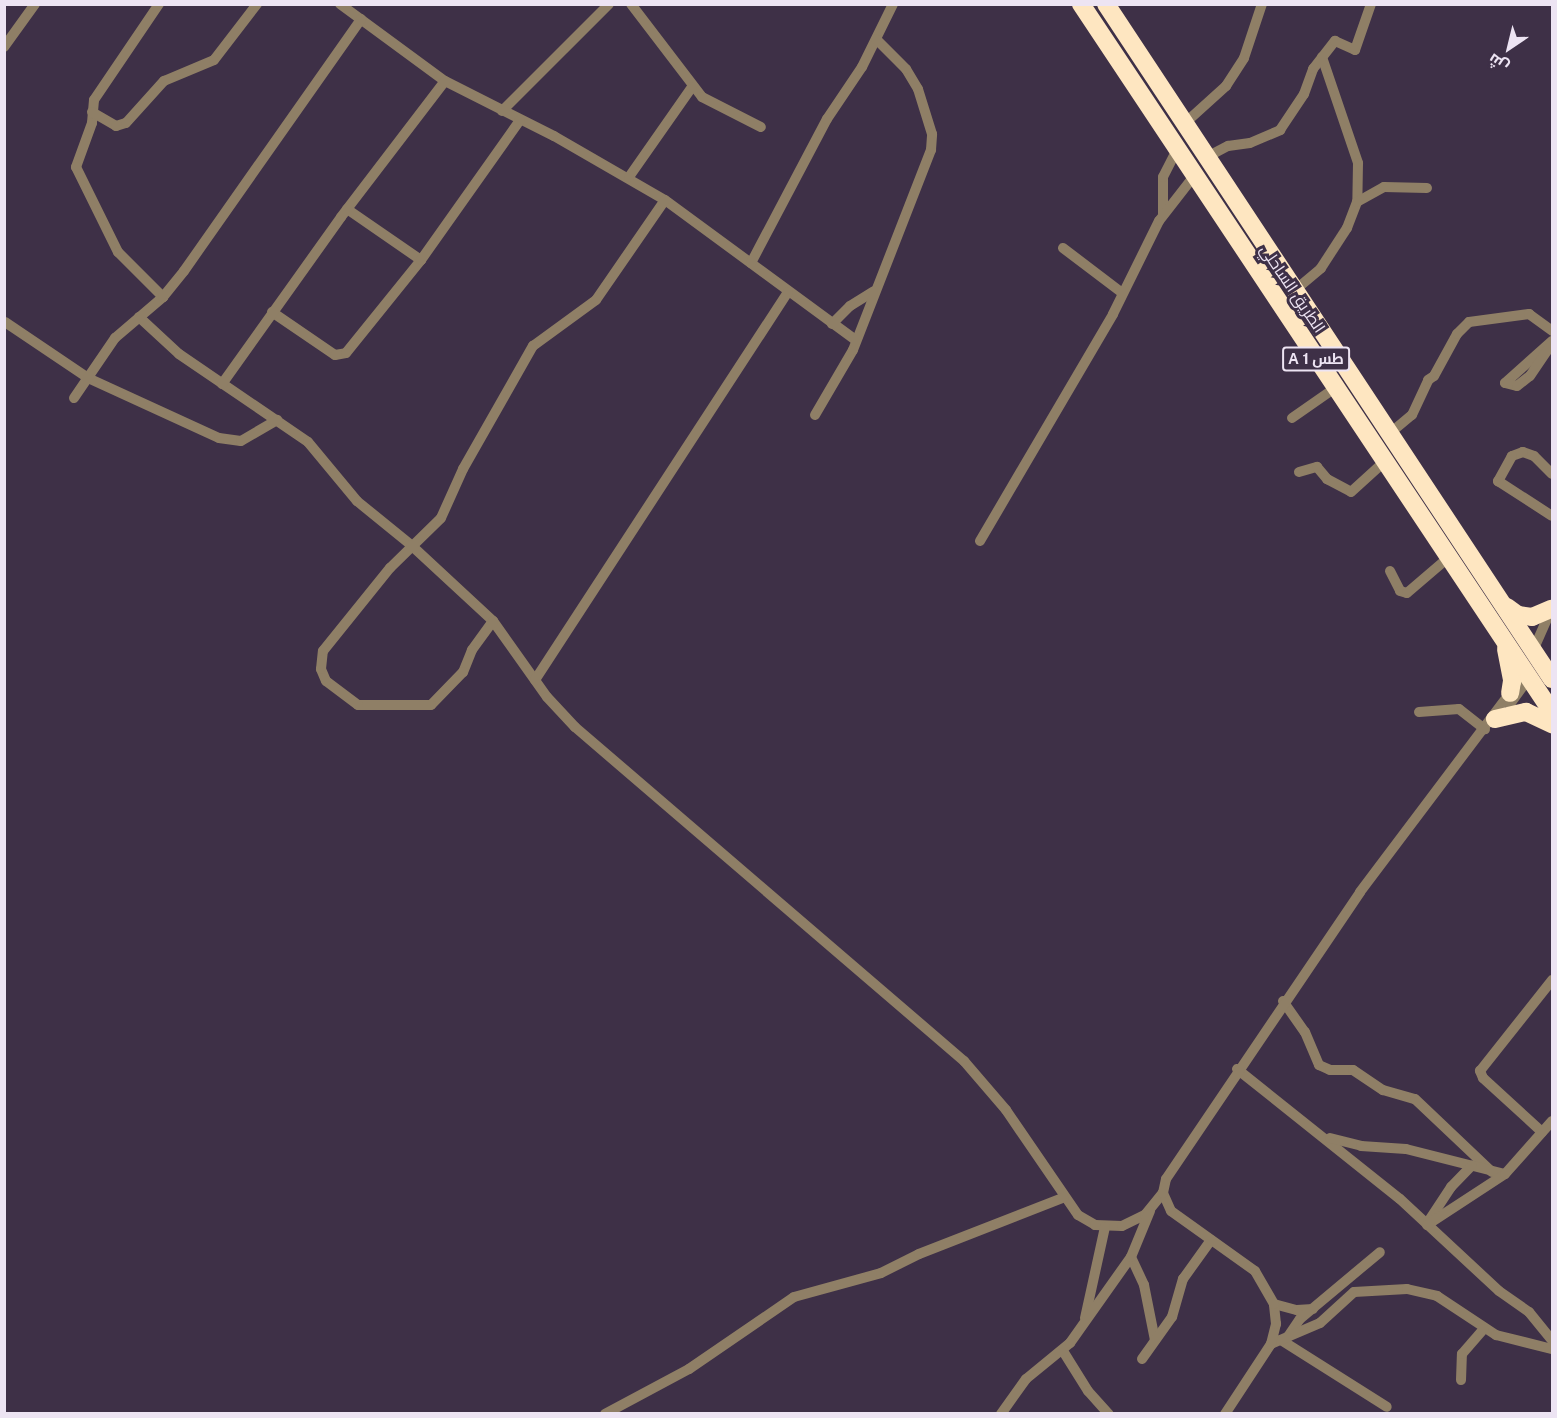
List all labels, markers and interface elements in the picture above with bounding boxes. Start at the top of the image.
north arrow [1479,18,1539,78]
text: ش [1485,49,1512,77]
street label: الطريق الساحلي [1255,241,1329,337]
road number: A 1 طس [1282,347,1350,371]

